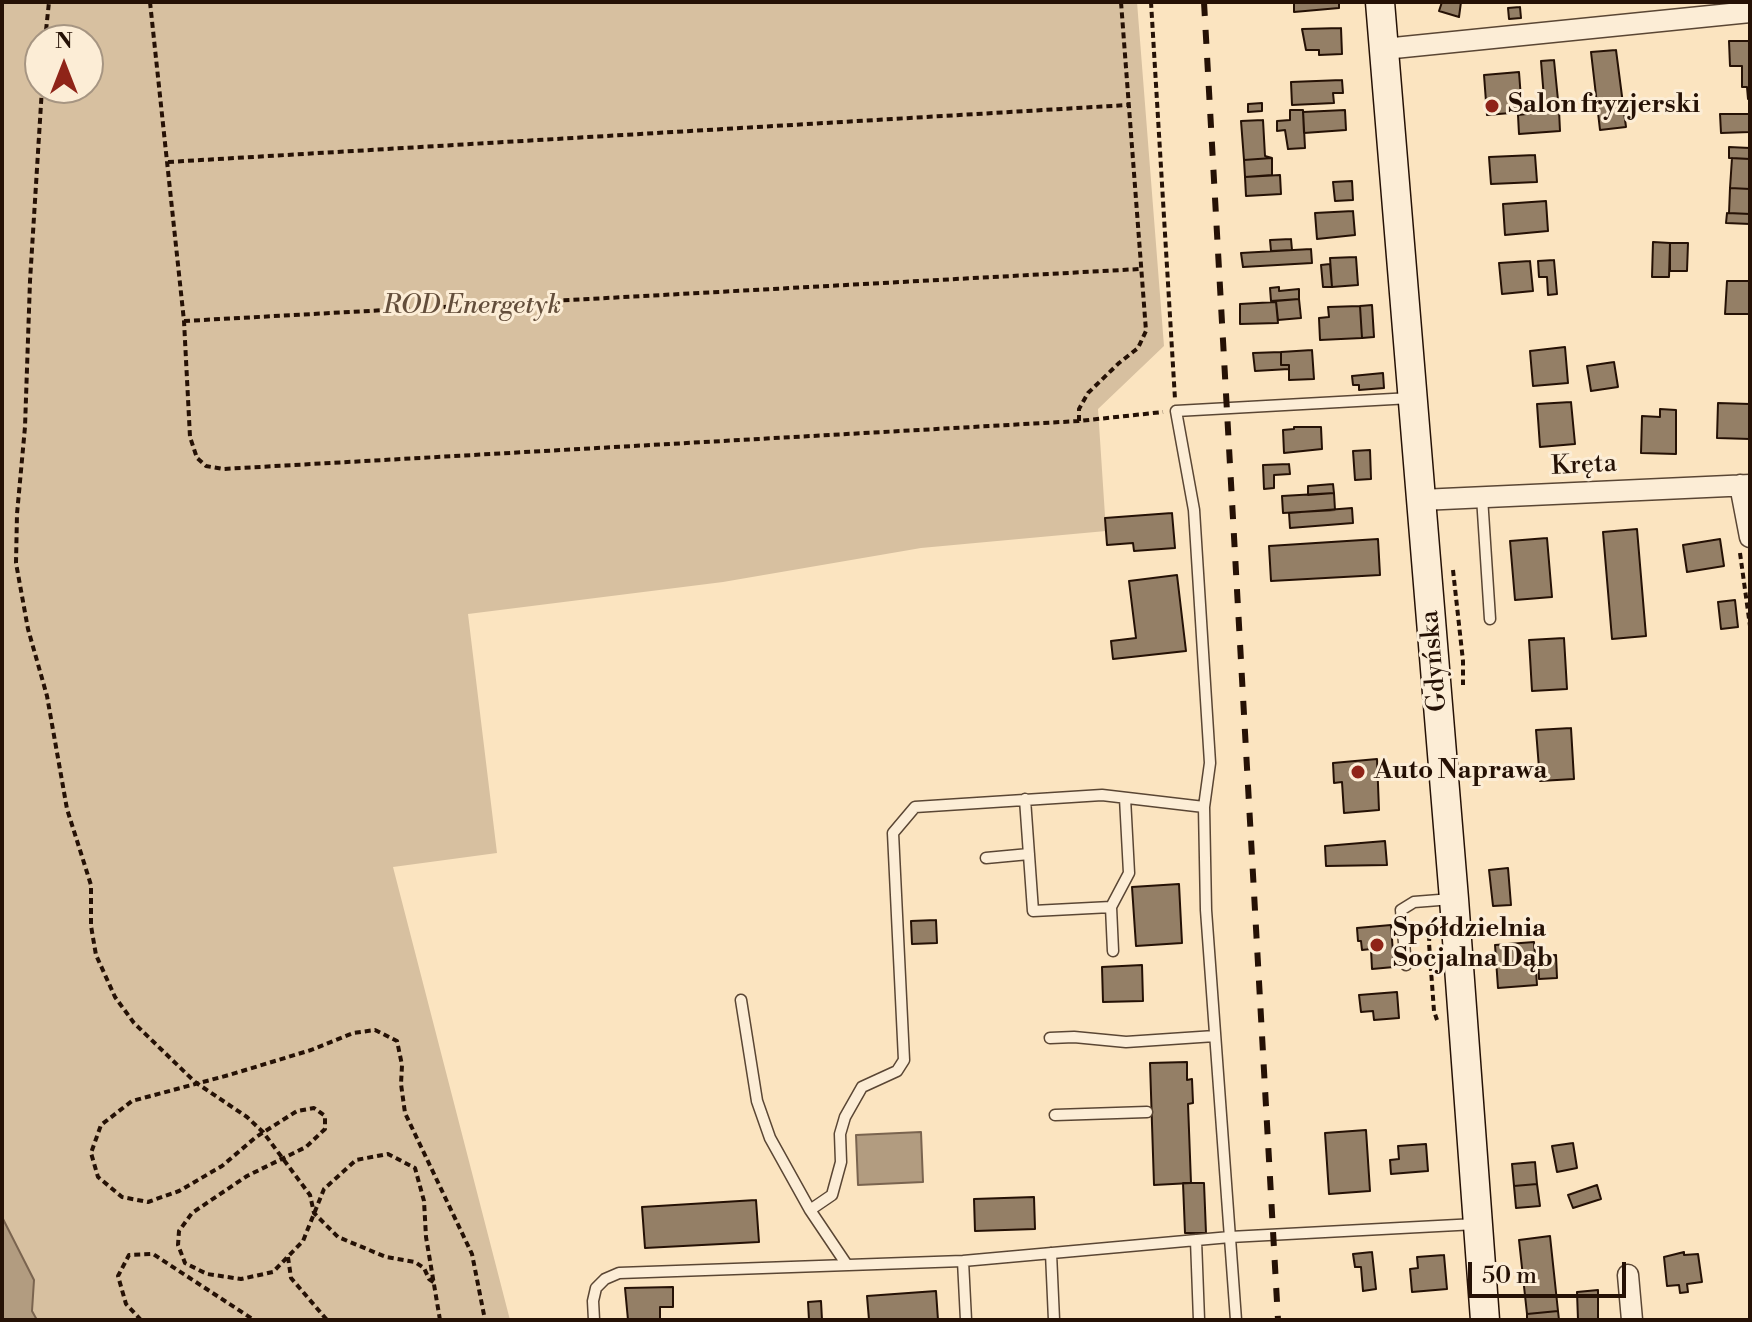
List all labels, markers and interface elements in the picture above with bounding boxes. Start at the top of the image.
north arrow [24,24,104,104]
text: N [55,28,73,55]
place label: Salon fryzjerski [1508,90,1700,122]
marker: Salon fryzjerski [1483,97,1501,115]
park label: ROD Energetyk [383,291,561,323]
street label: Kręta [1550,449,1618,483]
street label: Gdyńska [1415,609,1455,713]
place label: Auto Naprawa [1374,756,1547,788]
marker: Auto Naprawa [1349,763,1367,781]
place label: Spółdzielnia Socjalna Dąb [1393,914,1553,976]
marker: Spółdzielnia Socjalna Dąb [1368,936,1386,954]
scale bar [1472,1246,1630,1296]
text: 50 m [1482,1261,1537,1291]

